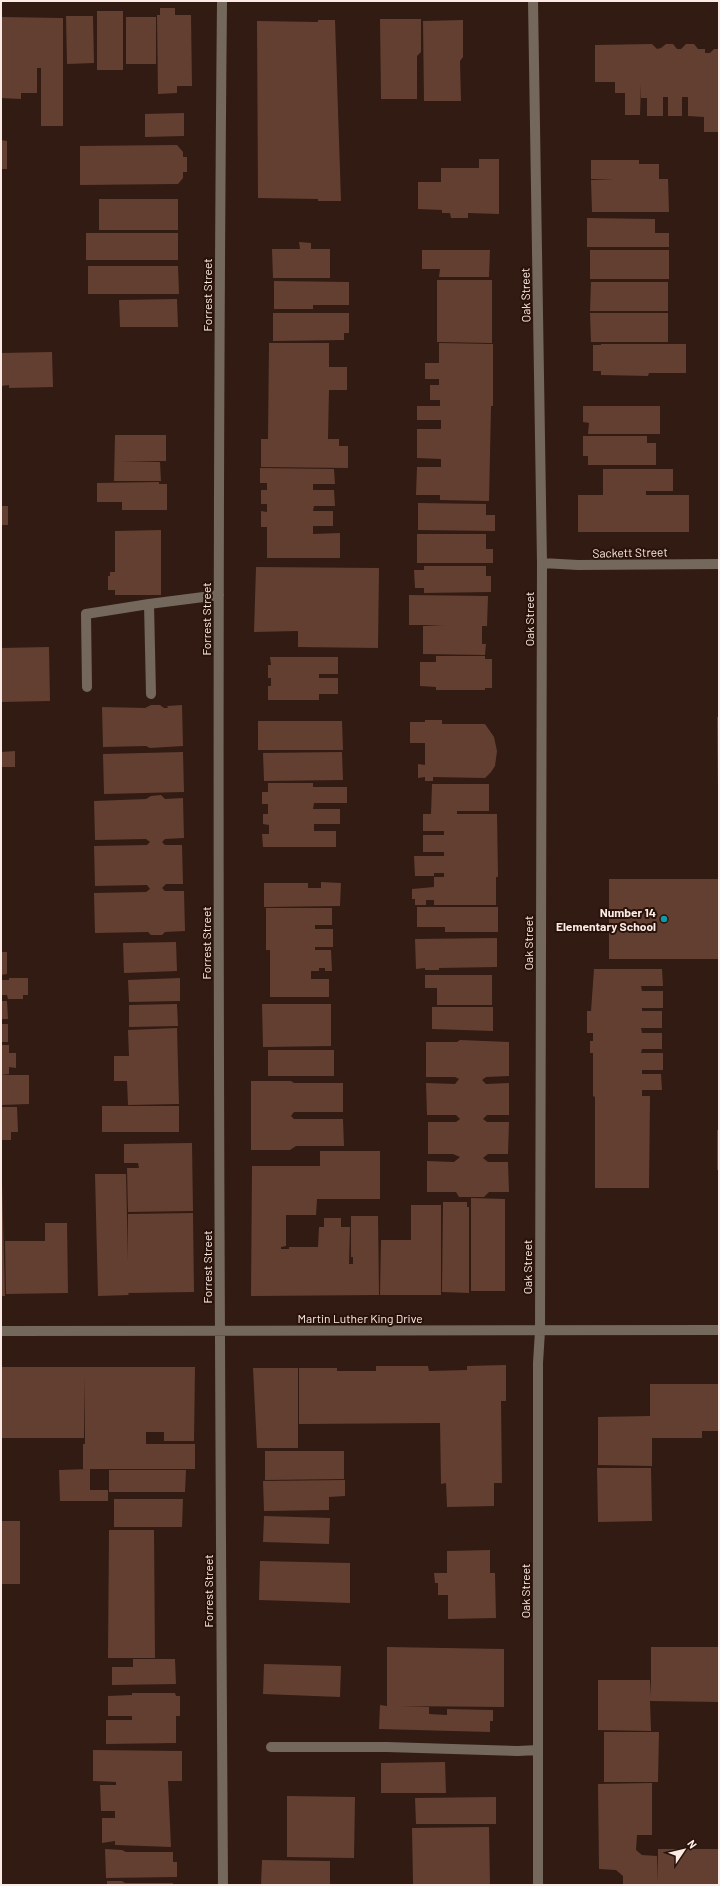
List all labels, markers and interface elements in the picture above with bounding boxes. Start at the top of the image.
street label: Forrest Street [200,258,214,332]
street label: Oak Street [518,268,532,322]
street label: Sackett Street [592,544,668,560]
street label: Forrest Street [199,582,213,656]
street label: Oak Street [522,592,536,646]
place label: Number 14 Elementary School [556,905,656,933]
street label: Forrest Street [199,906,213,980]
marker: Number 14 Elementary School [659,914,669,924]
street label: Oak Street [521,916,535,970]
street label: Forrest Street [200,1230,214,1304]
street label: Oak Street [520,1240,534,1294]
street label: Martin Luther King Drive [297,1311,423,1325]
street label: Forrest Street [201,1554,215,1628]
street label: Oak Street [518,1564,532,1618]
north arrow [664,1830,704,1870]
text: N [685,1837,700,1851]

